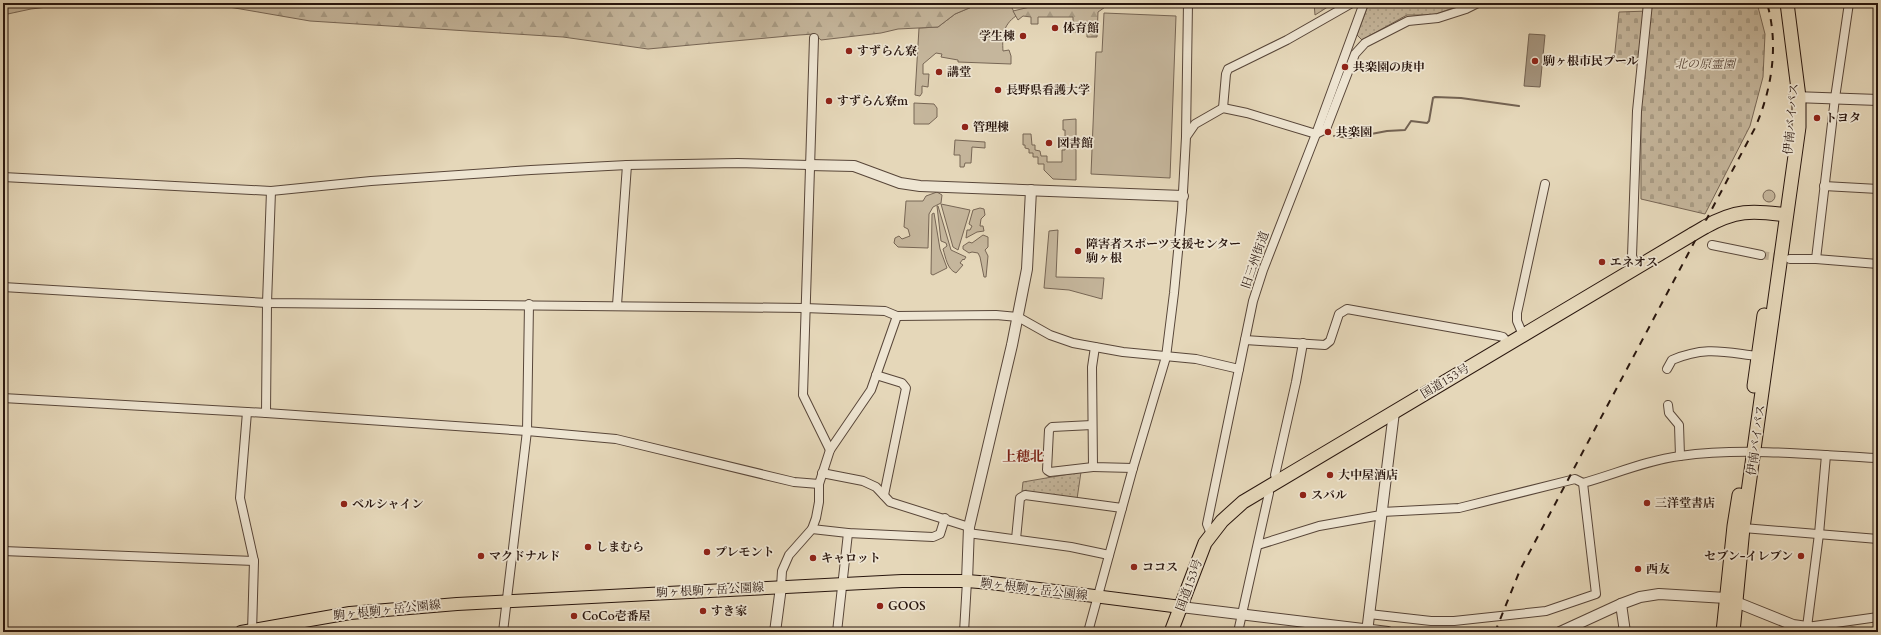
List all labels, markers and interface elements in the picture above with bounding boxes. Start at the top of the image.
place label: 体育館 [1063,20,1099,36]
marker: 体育館 [1050,23,1060,33]
place label: 学生棟 [979,28,1015,44]
marker: 学生棟 [1018,31,1028,41]
place label: すずらん寮 [857,43,917,59]
marker: すずらん寮 [844,46,854,56]
place label: 駒ヶ根市民プール [1543,53,1638,69]
marker: 駒ヶ根市民プール [1530,56,1540,66]
park label: 北の原霊園 [1675,56,1737,72]
place label: 共楽園の庚申 [1353,59,1425,75]
marker: 共楽園の庚申 [1340,62,1350,72]
place label: 講堂 [947,64,971,80]
marker: 講堂 [934,67,944,77]
place label: 長野県看護大学 [1006,82,1090,98]
street label: 伊南バイパス [1780,83,1802,155]
marker: 長野県看護大学 [993,85,1003,95]
place label: すずらん寮m [837,93,909,109]
marker: すずらん寮m [824,96,834,106]
place label: トヨタ [1825,110,1861,126]
marker: トヨタ [1812,113,1822,123]
place label: 管理棟 [973,119,1009,135]
marker: 管理棟 [960,122,970,132]
place label: 共楽園 [1336,124,1372,140]
marker: 共楽園 [1323,127,1333,137]
place label: 図書館 [1057,135,1093,151]
marker: 図書館 [1044,138,1054,148]
street label: 旧三州街道 [1238,229,1272,291]
place label: 障害者スポーツ支援センター 駒ヶ根 [1086,236,1241,266]
marker: 障害者スポーツ支援センター 駒ヶ根 [1073,246,1083,256]
place label: エネオス [1610,254,1658,270]
marker: エネオス [1597,257,1607,267]
street label: 国道153号 [1418,360,1472,402]
street label: 伊南バイパス [1743,403,1769,477]
district label: 上穂北 [1002,447,1044,466]
place label: 大中屋酒店 [1338,467,1398,483]
marker: 大中屋酒店 [1325,470,1335,480]
place label: スバル [1311,487,1347,503]
marker: スバル [1298,490,1308,500]
place label: 三洋堂書店 [1655,495,1715,511]
place label: ベルシャイン [352,496,423,512]
marker: 三洋堂書店 [1642,498,1652,508]
marker: ベルシャイン [339,499,349,509]
place label: しまむら [596,539,644,555]
marker: しまむら [583,542,593,552]
place label: プレモント [715,544,775,560]
marker: プレモント [702,547,712,557]
place label: マクドナルド [489,548,560,564]
place label: セブン-イレブン [1704,548,1793,564]
place label: キャロット [821,550,881,566]
marker: マクドナルド [476,551,486,561]
marker: セブン-イレブン [1796,551,1806,561]
marker: キャロット [808,553,818,563]
street label: 国道153号 [1172,557,1206,613]
place label: ココス [1142,559,1178,575]
place label: 西友 [1646,561,1670,577]
marker: ココス [1129,562,1139,572]
marker: 西友 [1633,564,1643,574]
street label: 駒ヶ根駒ヶ岳公園線 [979,574,1089,604]
street label: 駒ヶ根駒ヶ岳公園線 [656,579,764,601]
street label: 駒ヶ根駒ヶ岳公園線 [332,596,442,624]
place label: GOOS [888,598,926,614]
marker: GOOS [875,601,885,611]
place label: すき家 [711,603,747,619]
marker: すき家 [698,606,708,616]
place label: CoCo壱番屋 [582,608,651,624]
marker: CoCo壱番屋 [569,611,579,621]

